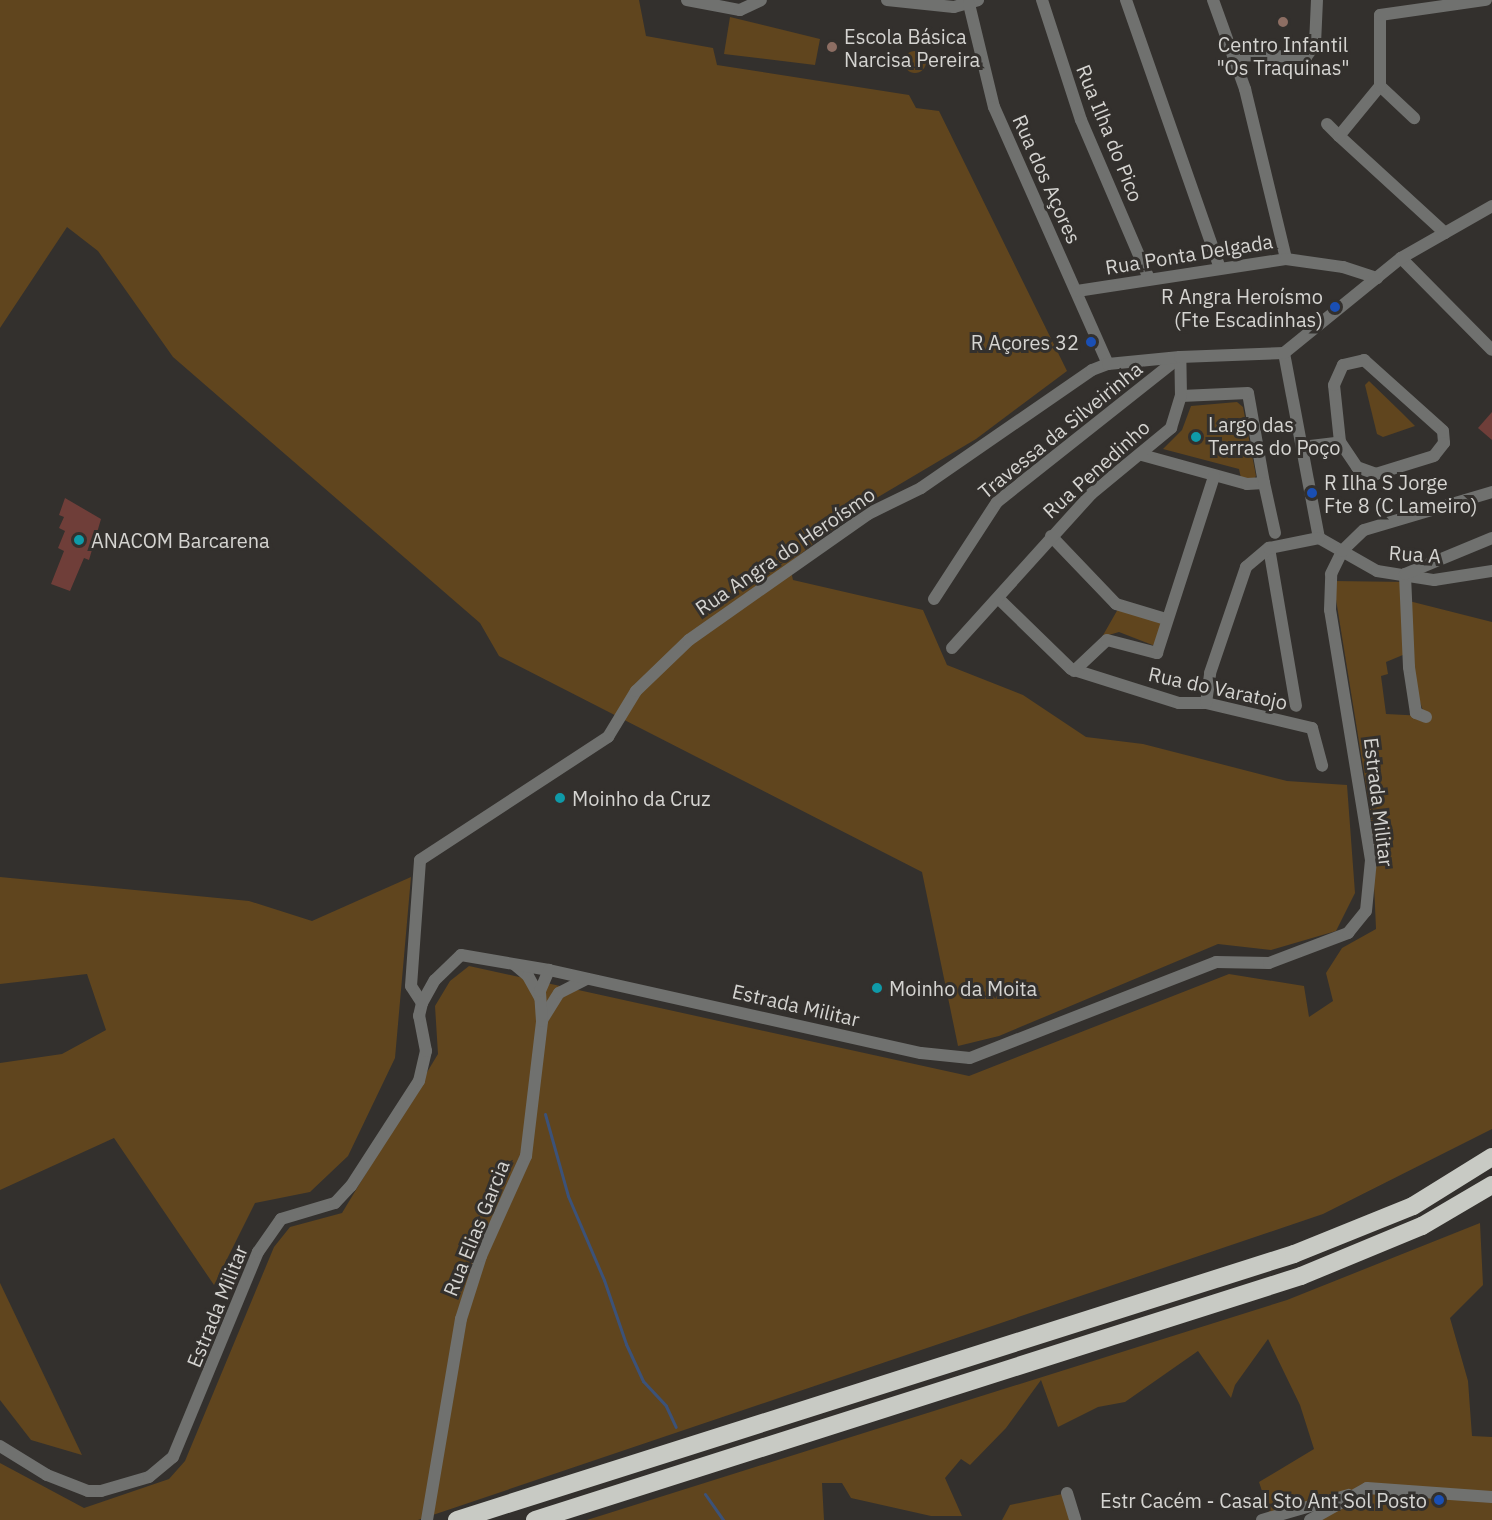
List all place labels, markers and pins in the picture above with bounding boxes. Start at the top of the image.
marker: Centro Infantil "Os Traquinas" [1276,15,1290,29]
place label: Escola Básica Narcisa Pereira [844,24,980,71]
place label: Centro Infantil "Os Traquinas" [1216,32,1350,79]
marker: Escola Básica Narcisa Pereira [825,40,839,54]
place label: R Angra Heroísmo (Fte Escadinhas) [1161,284,1323,331]
marker: R Angra Heroísmo (Fte Escadinhas) [1328,300,1342,314]
place label: R Açores 32 [971,330,1079,354]
marker: R Açores 32 [1084,335,1098,349]
place label: Largo das Terras do Poço [1208,413,1340,460]
marker: Largo das Terras do Poço [1189,430,1203,444]
place label: R Ilha S Jorge Fte 8 (C Lameiro) [1324,470,1478,517]
marker: R Ilha S Jorge Fte 8 (C Lameiro) [1305,486,1319,500]
place label: ANACOM Barcarena [91,528,270,552]
marker: ANACOM Barcarena [72,533,86,547]
place label: Moinho da Cruz [572,786,710,810]
marker: Moinho da Cruz [553,791,567,805]
place label: Moinho da Moita [889,976,1037,1000]
marker: Moinho da Moita [870,981,884,995]
place label: Estr Cacém - Casal Sto Ant Sol Posto [1100,1488,1427,1512]
marker: Estr Cacém - Casal Sto Ant Sol Posto [1432,1493,1446,1507]

